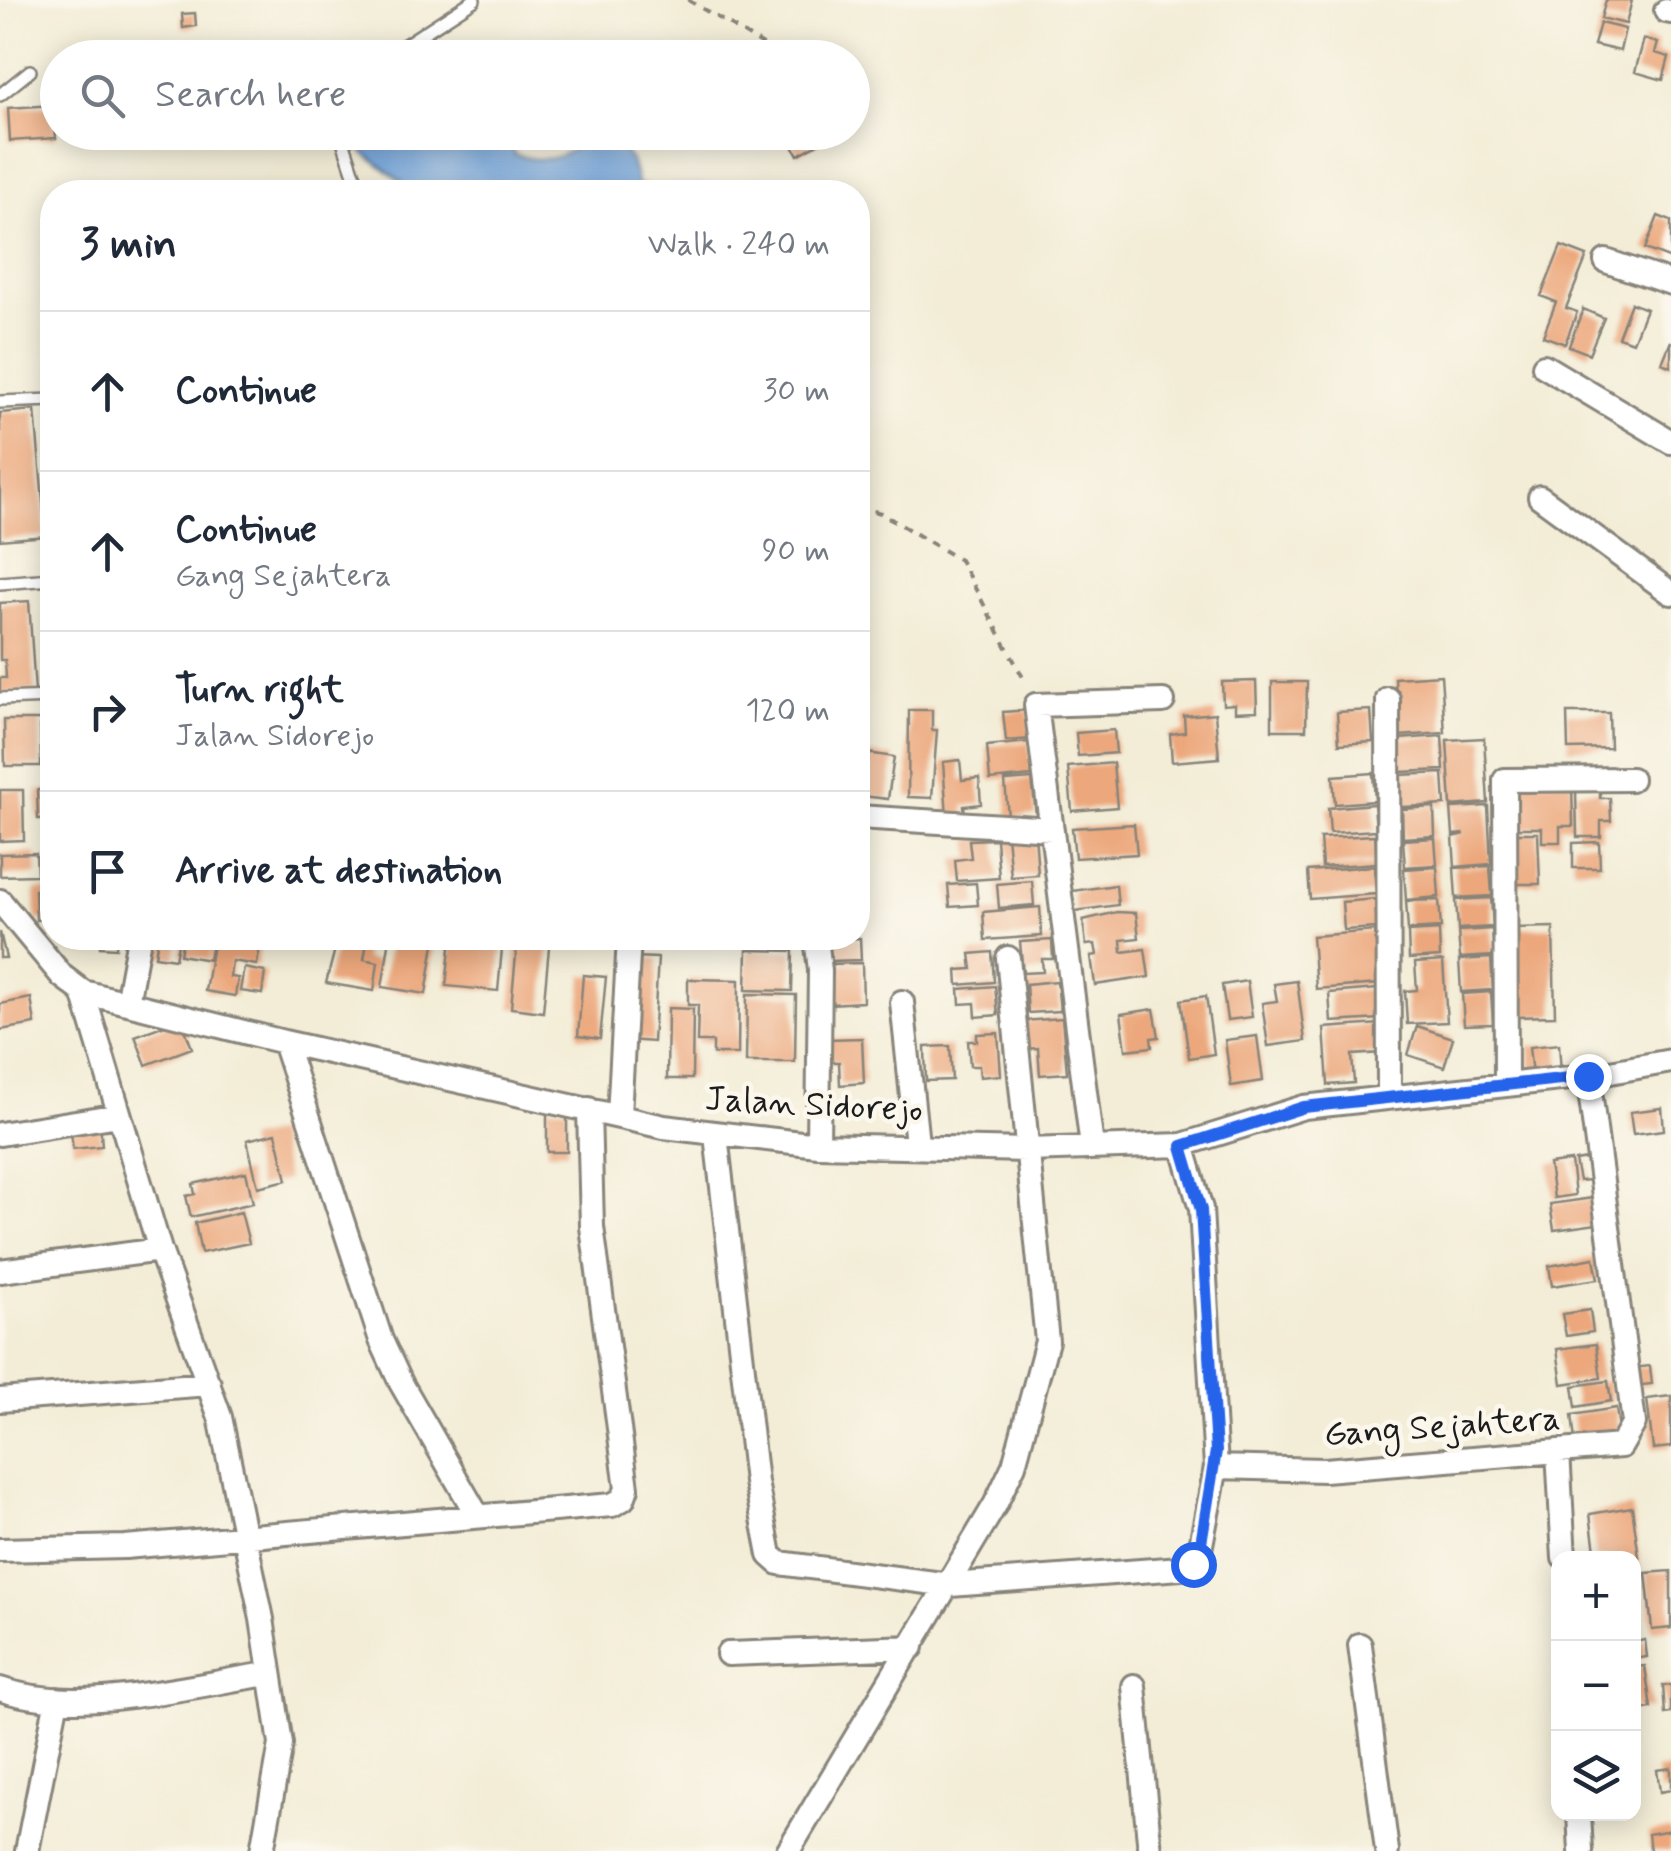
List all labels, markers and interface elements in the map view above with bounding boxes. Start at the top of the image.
search box [40,40,870,150]
icon: search [75,68,130,123]
text: Search here [155,71,346,120]
text: 3 min [80,218,177,273]
text: Walk · 240 m [648,224,830,266]
icon: ahead [80,364,135,419]
text: Continue [175,367,317,416]
text: 30 m [763,370,830,412]
text: Continue [175,506,317,555]
icon: ahead [80,524,135,579]
text: 90 m [762,530,830,572]
text: Gang Sejahtera [175,555,392,597]
text: Turn right [175,666,344,715]
icon: right [80,684,135,739]
text: 120 m [745,690,830,732]
text: Jalan Sidorejo [175,715,374,757]
icon: arrive [80,844,135,899]
text: Arrive at destination [175,847,502,896]
route end [1566,1054,1612,1100]
street label: Jalan Sidorejo [704,1076,924,1134]
street label: Gang Sejahtera [1322,1396,1562,1461]
route start [1171,1542,1217,1588]
map controls [1551,1551,1641,1821]
button: + [1551,1551,1641,1641]
button: − [1551,1641,1641,1731]
button: layers [1551,1731,1641,1821]

